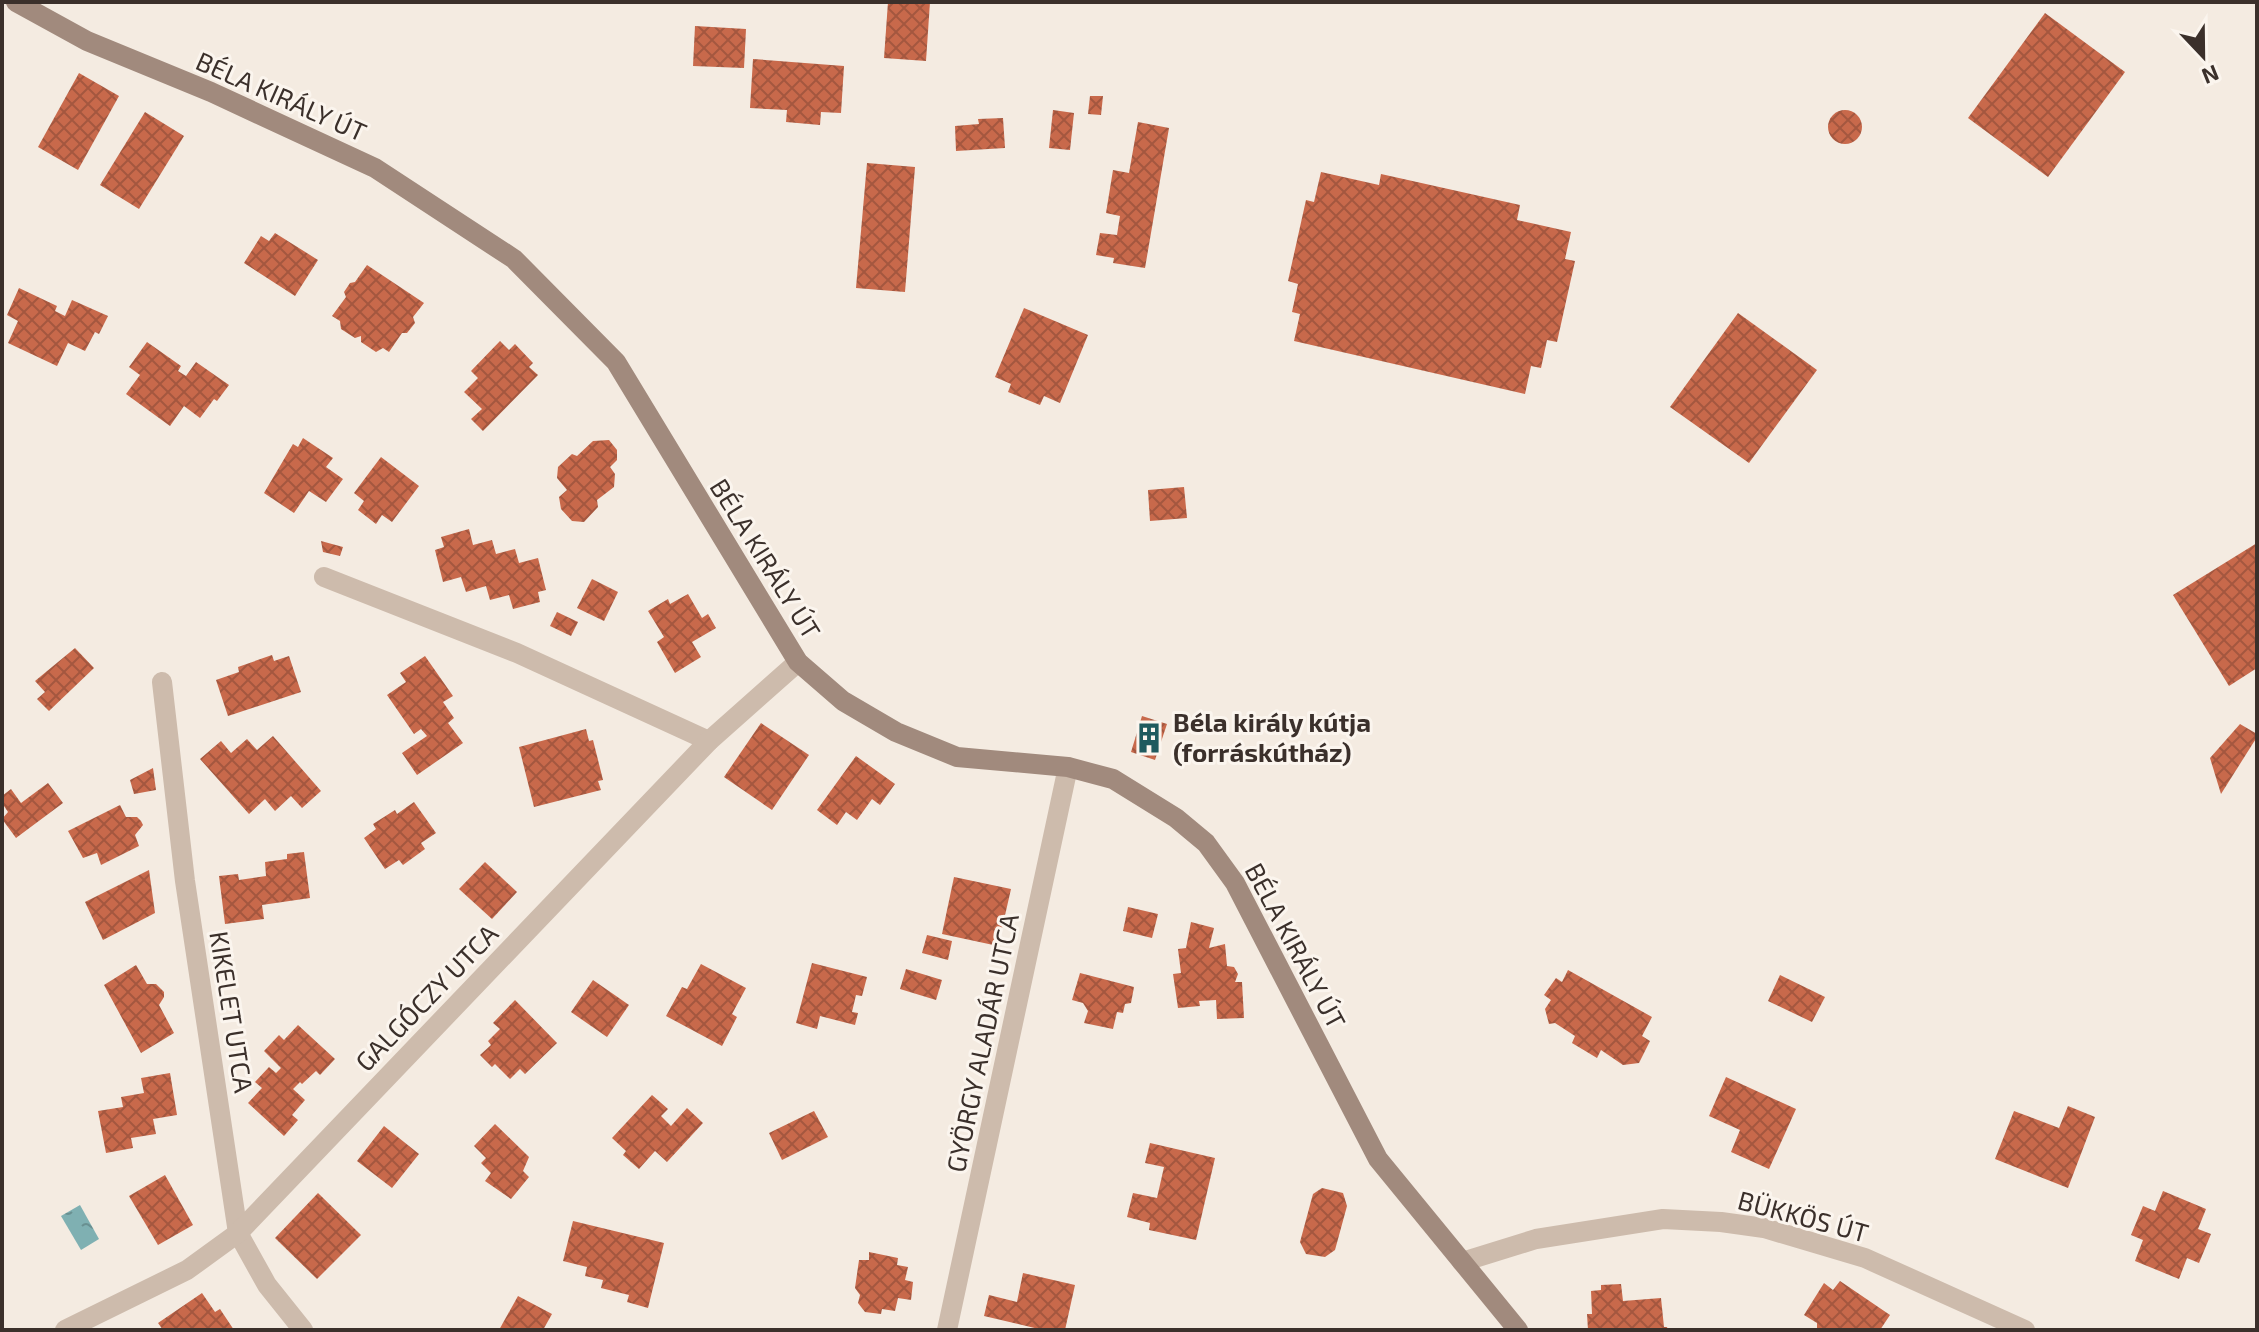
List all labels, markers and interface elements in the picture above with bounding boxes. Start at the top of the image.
north arrow [2163,16,2243,96]
street label: BÉLA KIRÁLY ÚT [192,44,372,147]
text: N [2199,60,2223,91]
street label: BÉLA KIRÁLY ÚT [705,472,828,644]
place label: Béla király kútja (forráskútház) [1173,706,1371,767]
building icon: Béla király kútja (forráskútház) [1132,721,1166,755]
street label: BÉLA KIRÁLY ÚT [1240,857,1353,1033]
street label: GYÖRGY ALADÁR UTCA [939,911,1024,1175]
street label: GALGÓCZY UTCA [348,917,504,1077]
street label: KIKELET UTCA [204,929,261,1095]
street label: BÜKKÖS ÚT [1735,1183,1872,1248]

